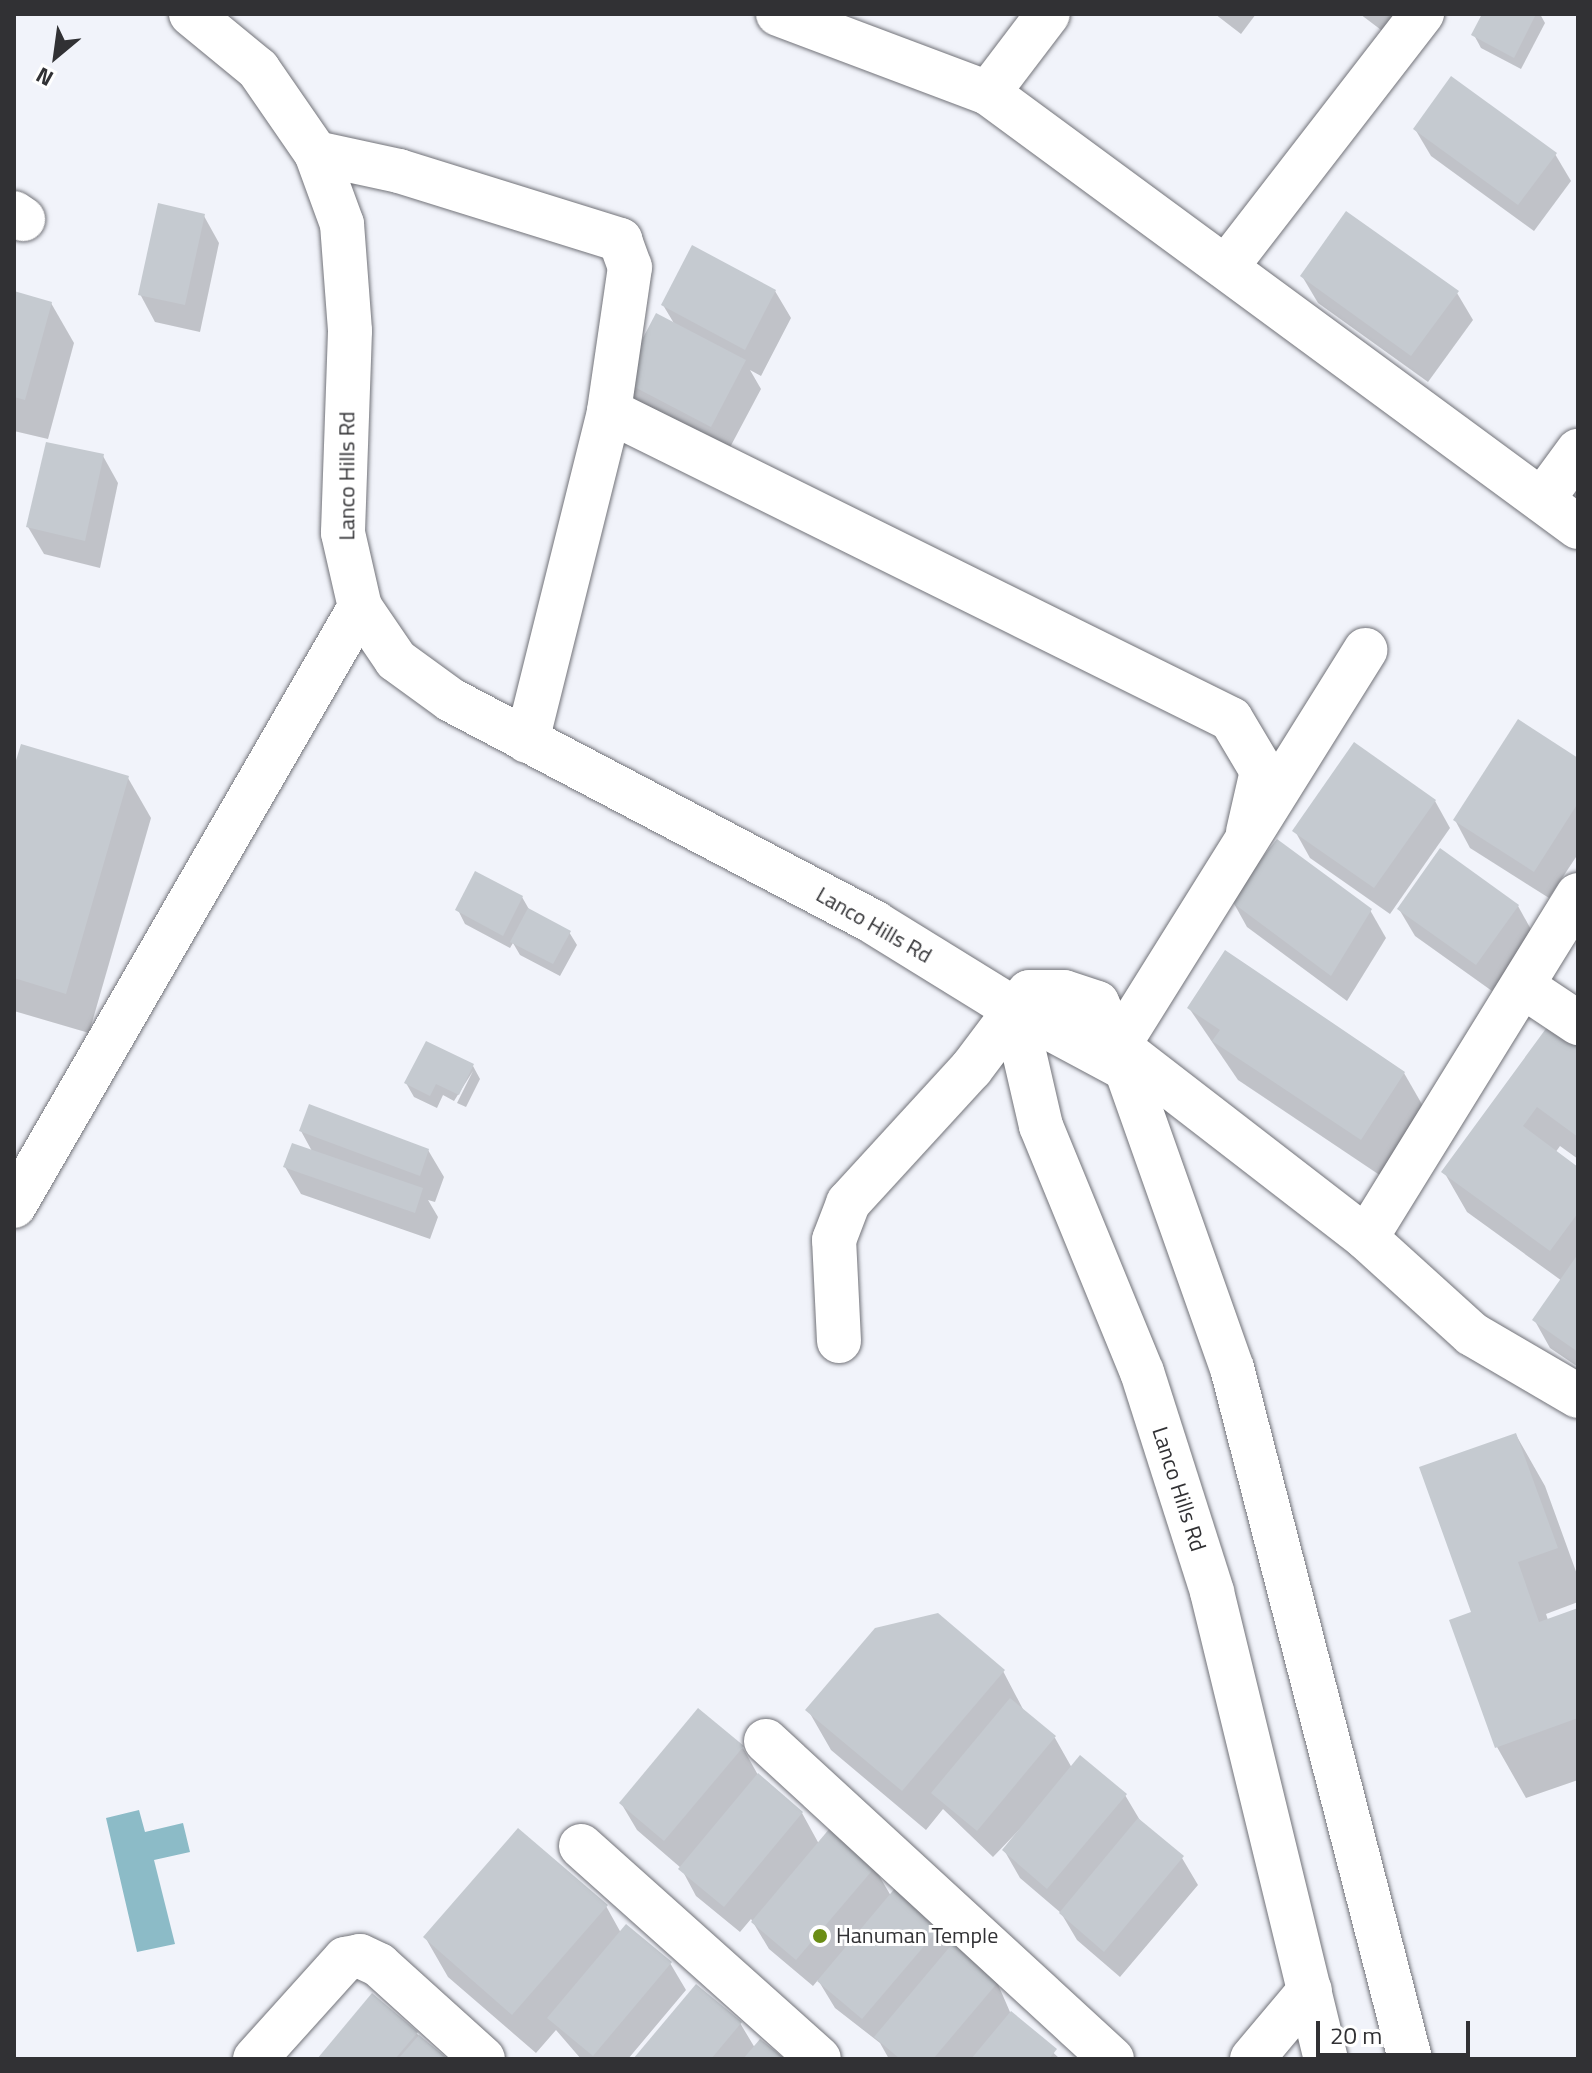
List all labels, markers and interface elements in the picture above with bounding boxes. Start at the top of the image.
north arrow [16,16,96,96]
text: N [29,58,59,96]
street label: Lanco Hills Rd [334,411,360,541]
street label: Lanco Hills Rd [811,881,937,969]
street label: Lanco Hills Rd [1146,1423,1212,1555]
place label: Hanuman Temple [836,1923,998,1949]
marker: Hanuman Temple [811,1927,829,1945]
scale bar [1320,2005,1474,2055]
text: 20 m [1330,2017,1382,2053]

